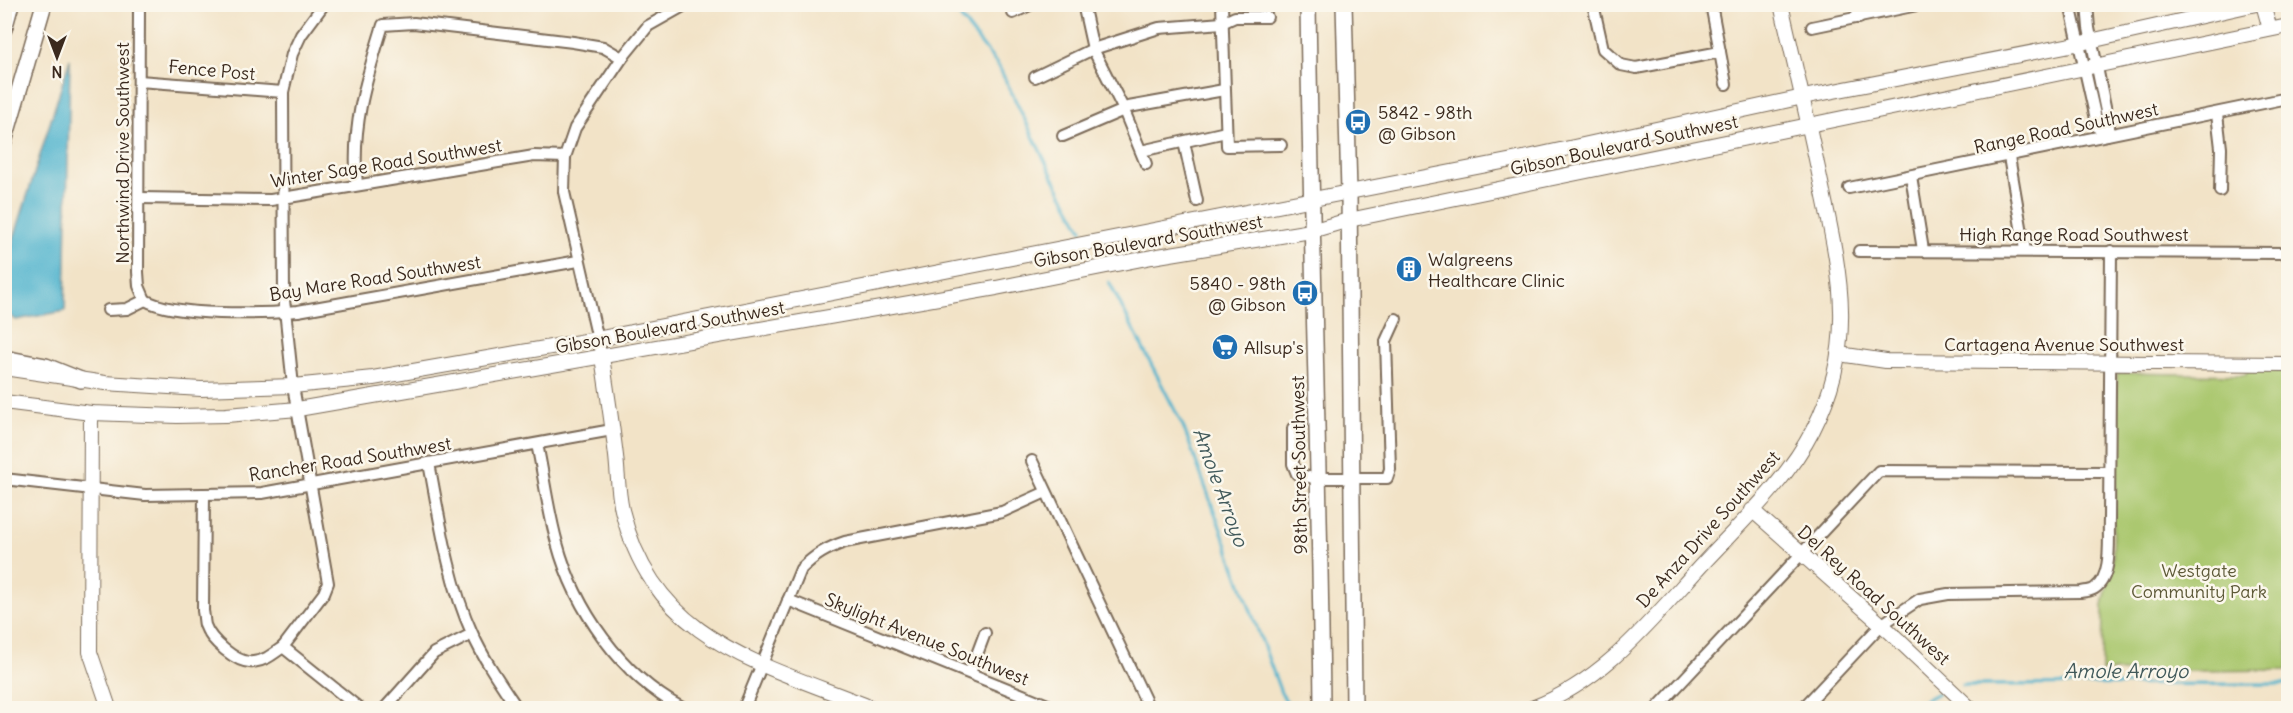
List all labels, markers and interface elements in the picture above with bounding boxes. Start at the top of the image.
north arrow [27,27,87,87]
street label: Northwind Drive Southwest [111,42,134,264]
street label: Fence Post [168,55,256,85]
text: N [51,62,63,82]
street label: Range Road Southwest [1972,97,2160,159]
place label: 5842 - 98th @ Gibson [1378,101,1472,145]
bus stop icon: 5842 - 98th @ Gibson [1343,107,1373,137]
street label: Gibson Boulevard Southwest [1508,110,1740,180]
street label: Winter Sage Road Southwest [269,133,503,193]
street label: Gibson Boulevard Southwest [1032,210,1264,272]
street label: High Range Road Southwest [1959,223,2189,246]
place label: Walgreens Healthcare Clinic [1428,248,1565,292]
street label: Bay Mare Road Southwest [268,250,482,306]
building icon: Walgreens Healthcare Clinic [1394,254,1424,284]
place label: 5840 - 98th @ Gibson [1190,272,1286,316]
bus stop icon: 5840 - 98th @ Gibson [1290,278,1320,308]
street label: Gibson Boulevard Southwest [554,296,786,358]
supermarket icon: Allsup's [1210,332,1240,362]
street label: Cartagena Avenue Southwest [1944,333,2184,356]
place label: Allsup's [1244,336,1304,359]
street label: 98th Street Southwest [1286,375,1312,555]
water label: Amole Arroyo [1188,424,1255,551]
street label: Rancher Road Southwest [247,432,453,486]
street label: De Anza Drive Southwest [1631,446,1785,612]
street label: Del Rey Road Southwest [1793,520,1955,670]
park label: Westgate Community Park [2131,559,2267,603]
street label: Skylight Avenue Southwest [822,588,1032,690]
water label: Amole Arroyo [2064,658,2190,683]

